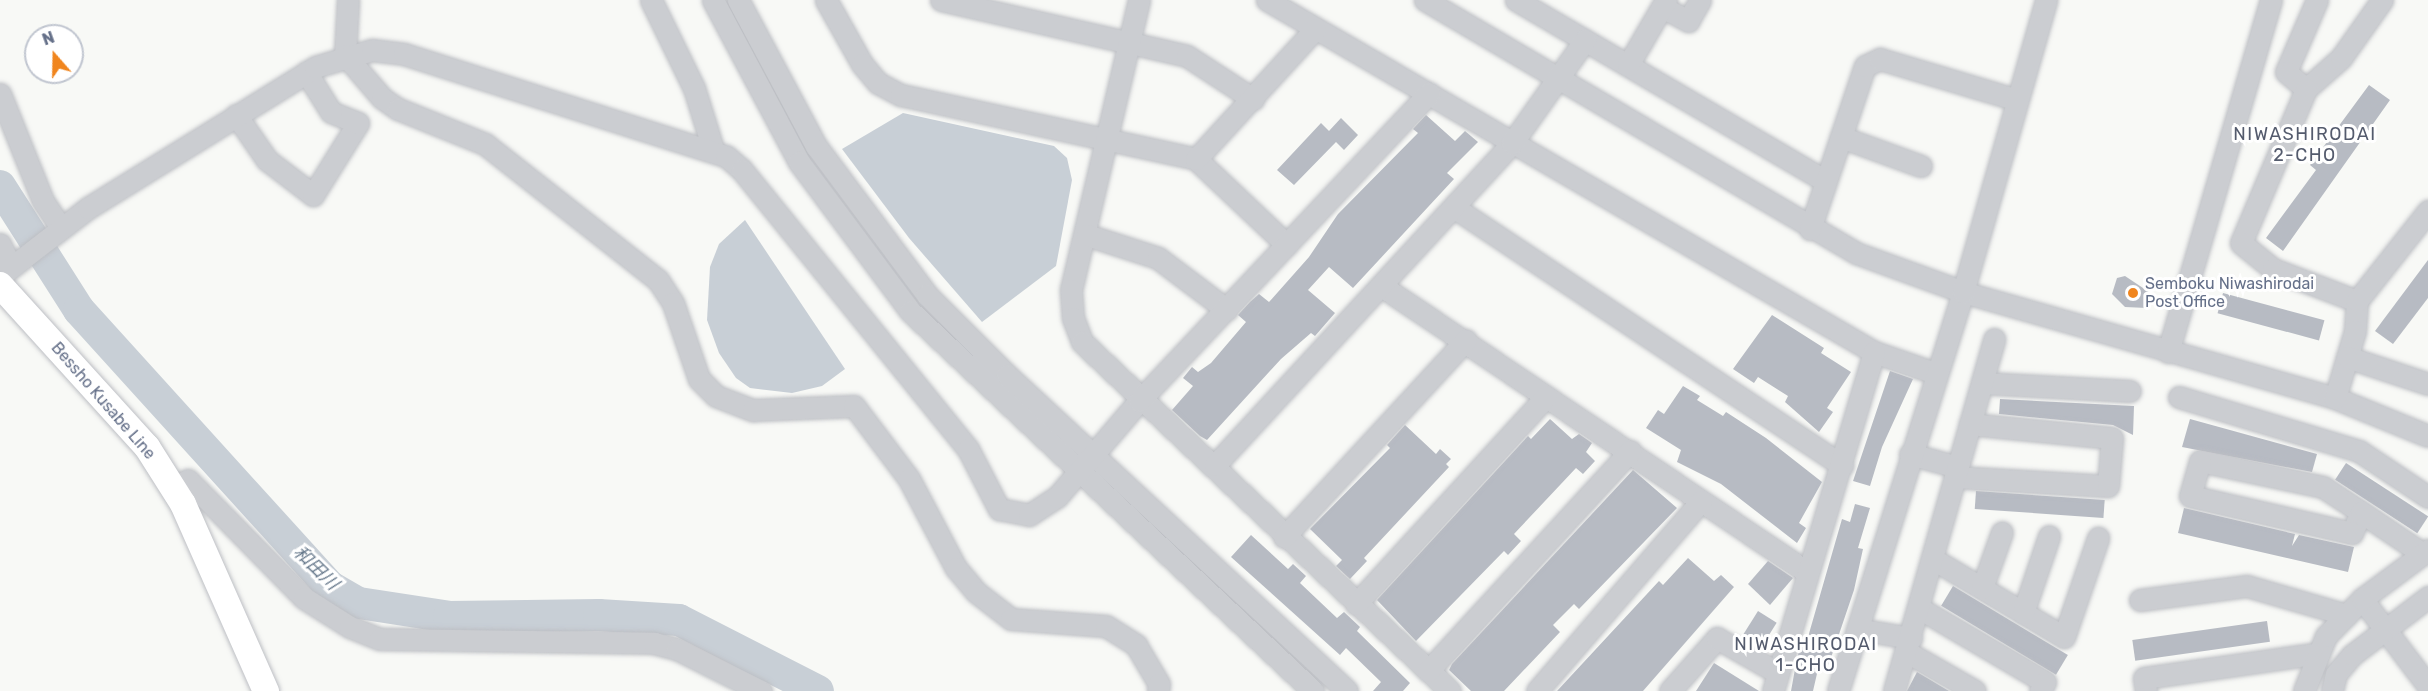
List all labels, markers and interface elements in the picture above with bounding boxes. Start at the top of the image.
north arrow [24,24,84,84]
text: N [40,28,57,49]
district label: NIWASHIRODAI 2-CHO [2233,124,2377,166]
place label: Semboku Niwashirodai Post Office [2145,274,2314,312]
marker: Semboku Niwashirodai Post Office [2126,286,2140,300]
street label: Bessho Kusabe Line [47,339,159,463]
water label: 和田川 [289,541,343,595]
district label: NIWASHIRODAI 1-CHO [1734,634,1878,676]

